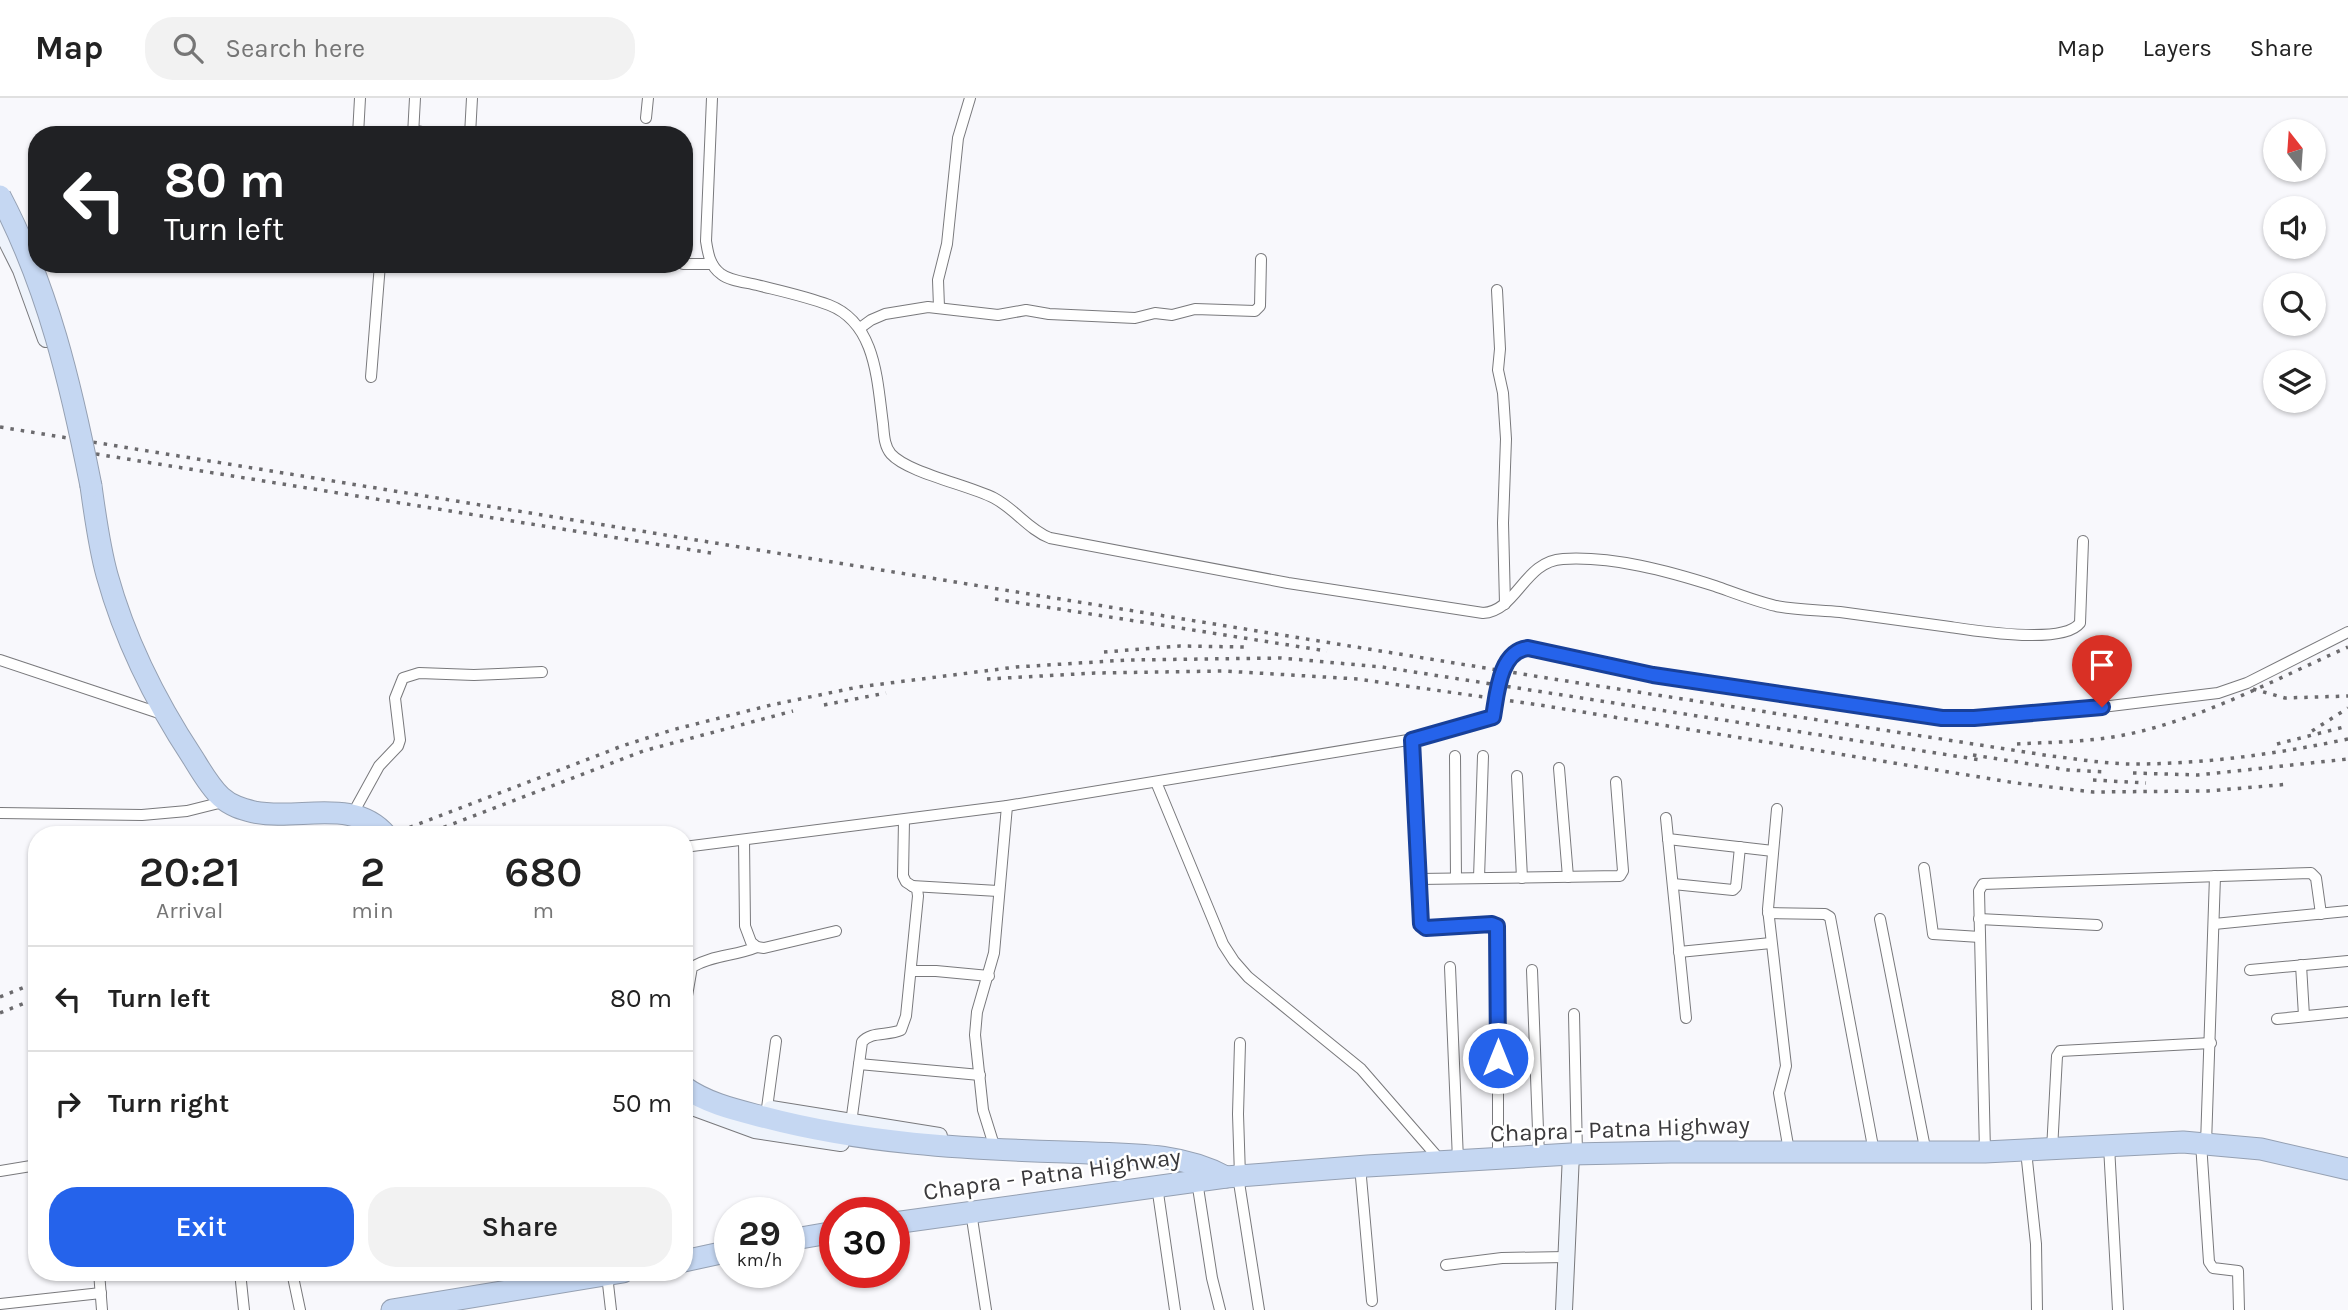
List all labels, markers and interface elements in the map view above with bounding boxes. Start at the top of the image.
search box [145,17,635,80]
text: Map [35,29,103,67]
icon: search [169,29,207,67]
text: Search here [225,33,365,64]
text: Map [2057,34,2105,62]
text: Layers [2143,34,2212,62]
text: Share [2250,34,2313,62]
north arrow [2263,119,2326,182]
map controls [2263,119,2326,413]
text: 80 m [164,152,286,209]
icon: left [49,154,140,245]
button: sound [2263,196,2326,259]
text: Turn left [164,211,284,248]
button: search [2263,273,2326,336]
button: layers [2263,350,2326,413]
pin [2072,635,2132,707]
icon: arrive [2083,646,2121,684]
text: 20:21 [139,847,241,897]
text: 2 [360,847,385,897]
text: 680 [504,847,582,897]
text: Arrival [156,897,223,924]
text: min [351,897,394,924]
text: m [533,897,554,924]
icon: left [49,980,87,1018]
text: Turn left [108,983,210,1014]
text: 80 m [610,983,672,1014]
position arrow [1461,1021,1535,1095]
icon: right [49,1085,87,1123]
text: Turn right [108,1088,229,1119]
text: 50 m [611,1088,672,1119]
street label: Chapra - Patna Highway [1490,1110,1750,1148]
street label: Chapra - Patna Highway [921,1142,1183,1206]
button: Exit [49,1187,354,1267]
button: Share [368,1187,672,1267]
speed limit sign: 30 [819,1197,910,1288]
text: 29 [738,1213,781,1254]
text: km/h [737,1249,782,1271]

